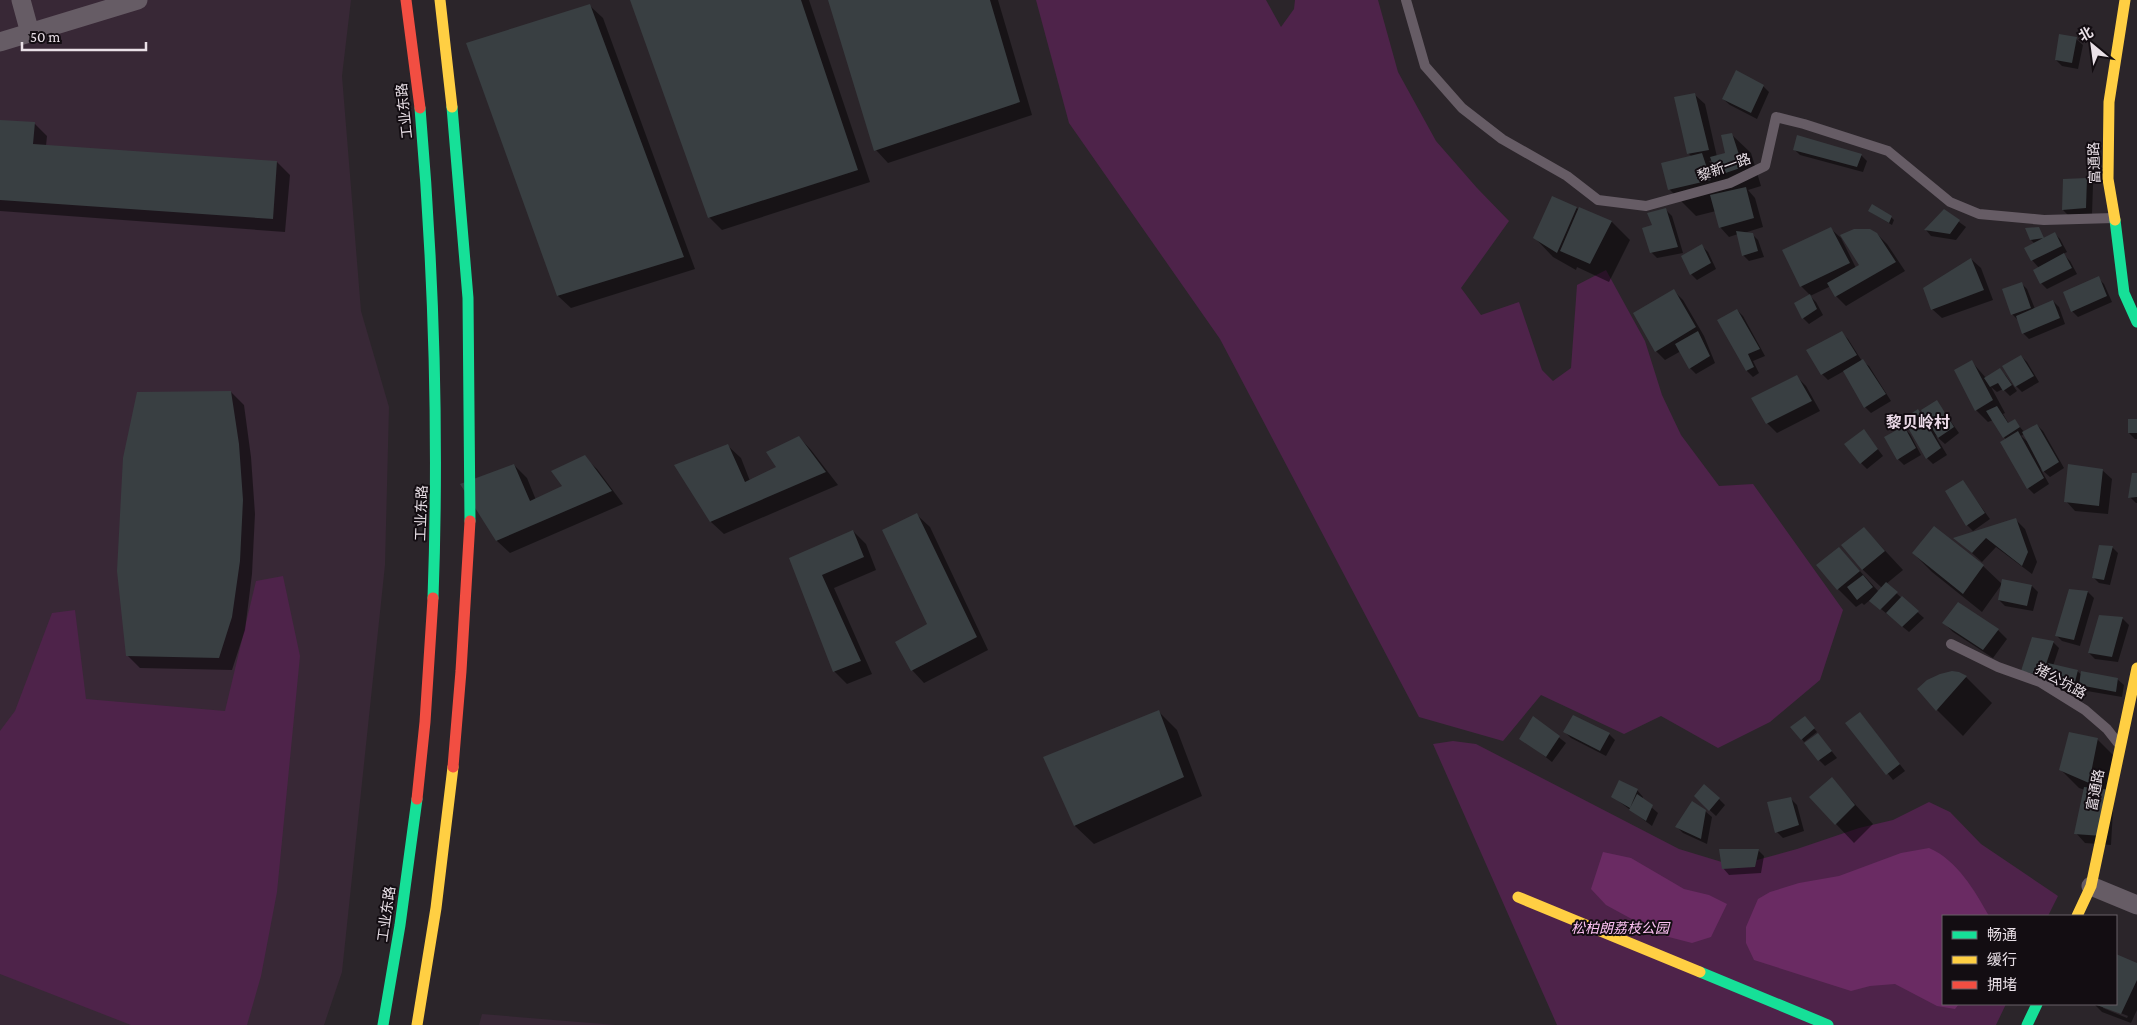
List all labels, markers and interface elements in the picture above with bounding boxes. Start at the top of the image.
scale bar [22,20,146,52]
north arrow [2067,20,2117,70]
text: 北 [2076,23,2096,44]
text: 50 m [30,29,60,45]
street label: 工业东路 [393,82,415,140]
street label: 富通路 [2085,142,2103,184]
street label: 黎新一路 [1695,150,1753,184]
district label: 黎贝岭村 [1886,413,1950,431]
street label: 工业东路 [412,485,430,541]
street label: 猪公坑路 [2033,660,2089,702]
street label: 富通路 [2083,768,2107,812]
street label: 工业东路 [374,885,398,943]
legend [1942,915,2117,1005]
park label: 松柏朗荔枝公园 [1571,920,1671,936]
text: 畅通 [1987,927,2017,943]
text: 缓行 [1987,952,2017,968]
text: 拥堵 [1987,977,2017,993]

